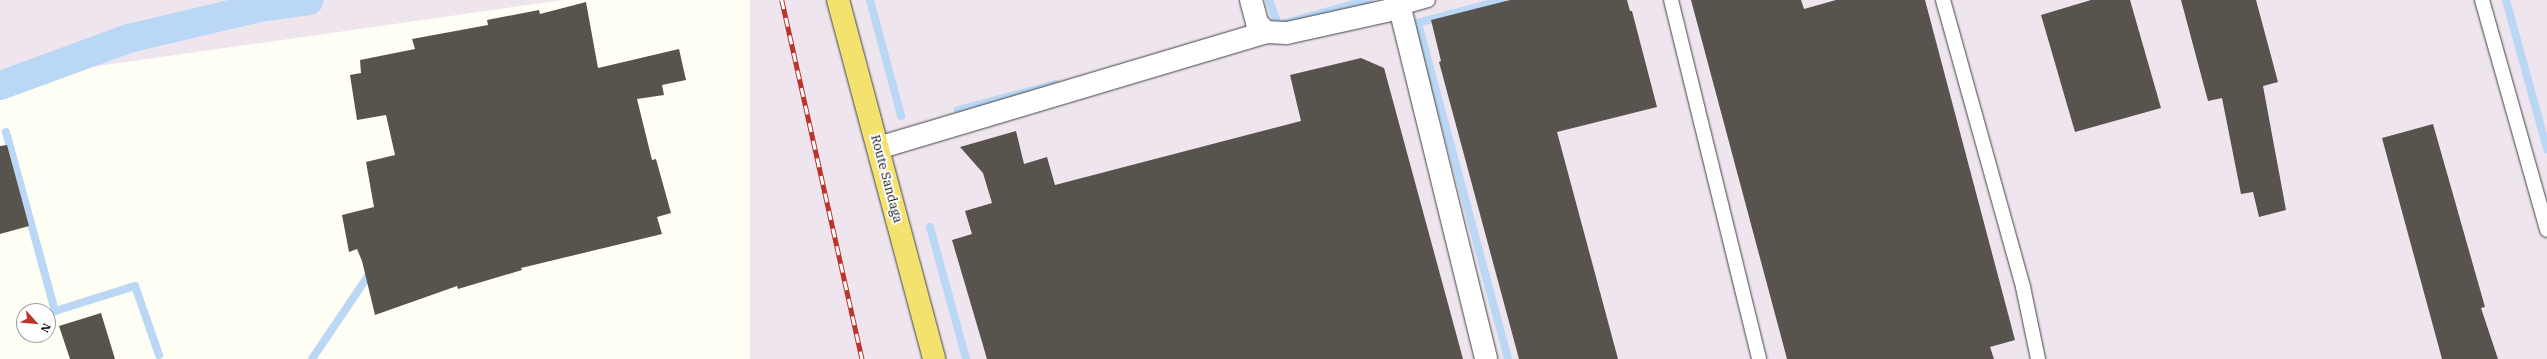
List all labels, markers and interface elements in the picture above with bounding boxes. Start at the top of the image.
street label: Route Sandaga [867,133,905,225]
north arrow [16,303,56,343]
text: N [38,321,54,335]

